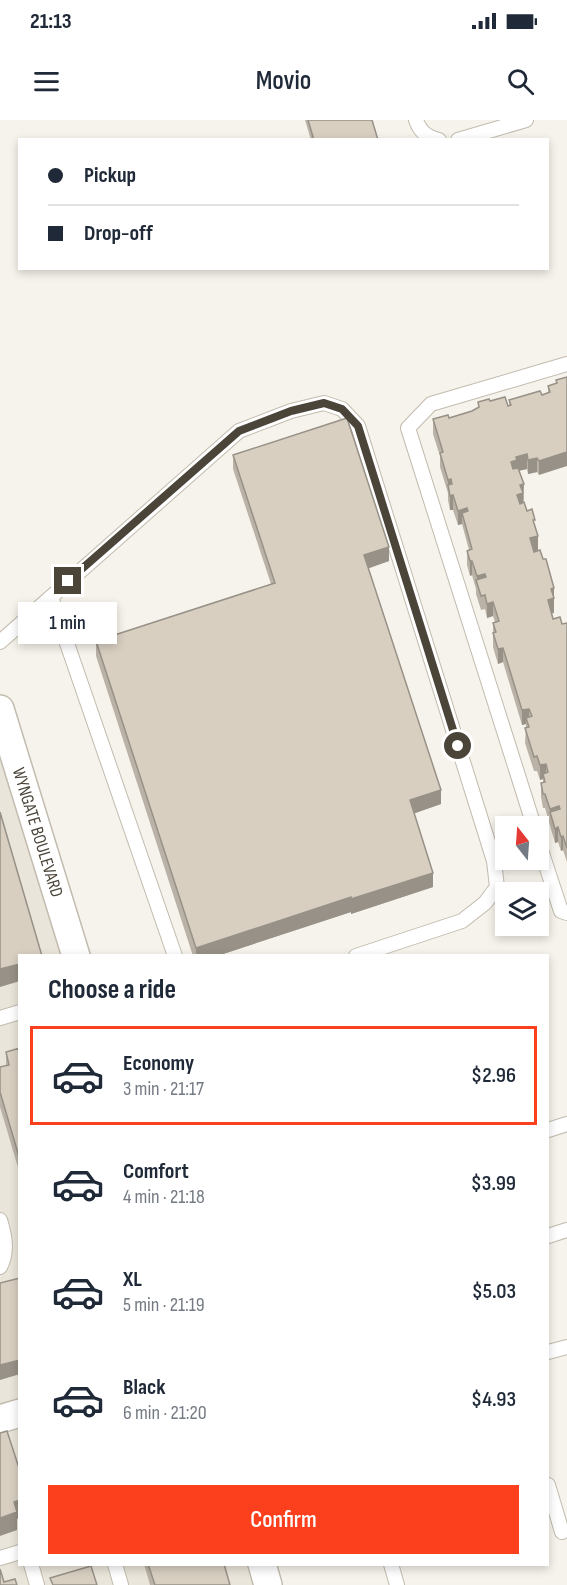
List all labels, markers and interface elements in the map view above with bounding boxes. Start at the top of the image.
text: 21:13 [30,8,72,35]
icon: menu [30,65,63,98]
text: Movio [256,65,311,97]
icon: search [504,65,537,98]
text: Pickup [84,162,136,189]
text: Drop-off [84,220,153,247]
route end [54,567,81,594]
callout: 1 min [19,602,118,644]
text: 1 min [49,611,86,635]
route start [444,732,471,759]
street label: WYNGATE BOULEVARD [8,765,68,900]
north arrow [495,816,549,870]
map controls [495,816,549,936]
button: layers [495,882,549,936]
text: Choose a ride [48,974,176,1006]
icon: car [51,1049,105,1103]
text: Economy [123,1050,194,1077]
text: $2.96 [471,1062,516,1089]
text: 3 min · 21:17 [123,1077,204,1101]
icon: car [51,1157,105,1211]
text: Comfort [123,1158,189,1185]
text: $3.99 [471,1170,516,1197]
text: 4 min · 21:18 [123,1185,205,1209]
icon: car [51,1265,105,1319]
text: XL [123,1266,142,1293]
text: $5.03 [472,1278,516,1305]
text: 5 min · 21:19 [123,1293,205,1317]
icon: car [51,1373,105,1427]
text: Black [123,1374,165,1401]
text: $4.93 [471,1386,516,1413]
text: 6 min · 21:20 [123,1401,207,1425]
button: Confirm [48,1485,519,1554]

